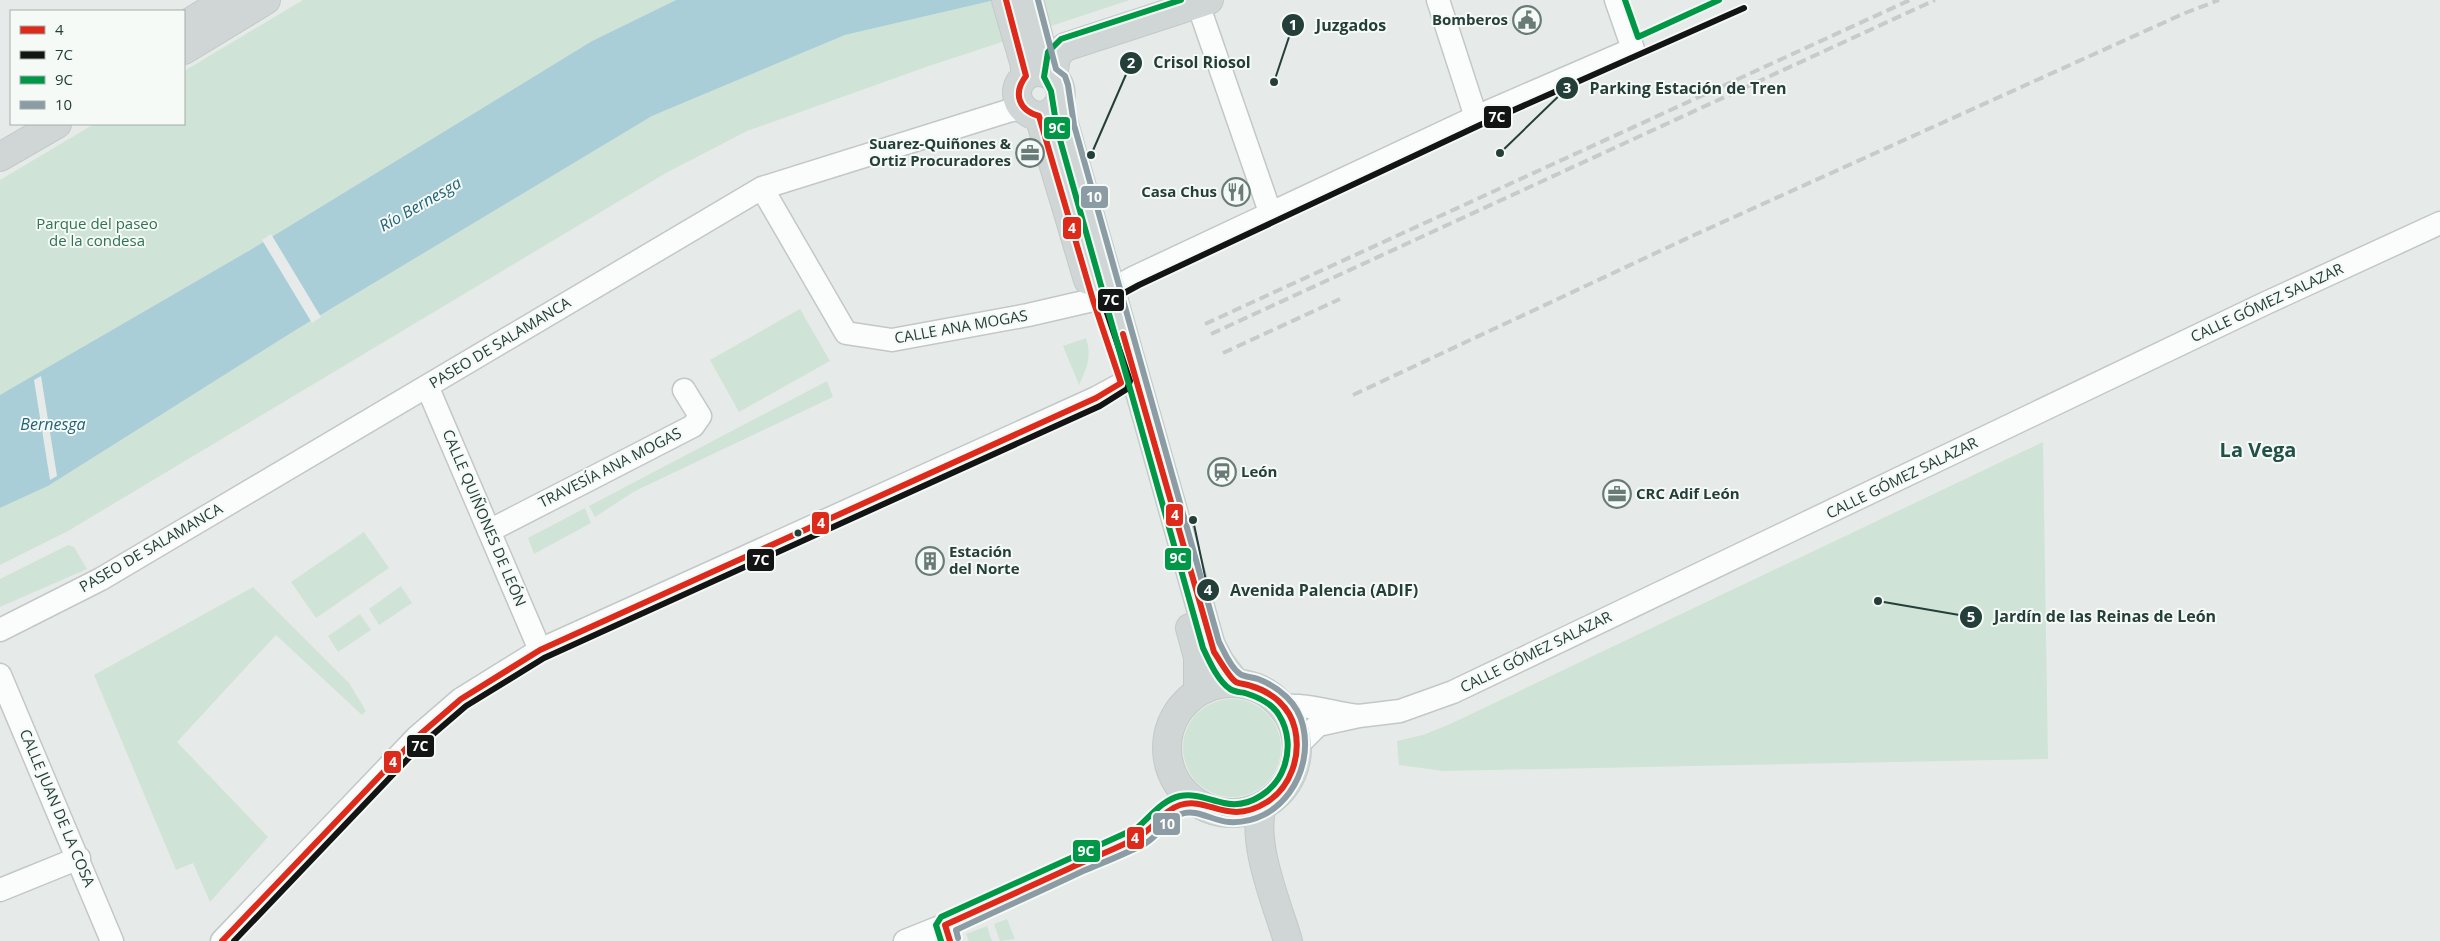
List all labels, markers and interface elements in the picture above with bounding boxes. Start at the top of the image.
public building icon: Bomberos [1512,5,1542,35]
place label: Bomberos [1432,9,1508,29]
legend [10,10,185,125]
callout: Juzgados [1280,10,1396,41]
text: 1 [1289,14,1297,34]
text: Juzgados [1314,14,1386,36]
text: 4 [55,19,64,39]
text: 7C [55,44,73,64]
callout: Crisol Riosol [1119,47,1261,78]
text: Crisol Riosol [1153,51,1251,73]
text: 2 [1127,52,1136,72]
text: 9C [55,69,73,89]
callout: Parking Estación de Tren [1555,73,1797,104]
text: 3 [1563,77,1571,97]
text: Parking Estación de Tren [1590,77,1786,99]
text: 10 [55,94,72,114]
line badge: 7C [1483,105,1512,129]
text: 7C [1489,107,1506,126]
line badge: 9C [1043,116,1071,140]
text: 9C [1049,118,1066,137]
place label: Suarez-Quiñones & Ortiz Procuradores [869,133,1012,170]
office icon: Suarez-Quiñones & Ortiz Procuradores [1015,138,1045,168]
water label: Río Bernesga [375,172,465,236]
restaurant icon: Casa Chus [1221,177,1251,207]
place label: Casa Chus [1141,181,1217,201]
line badge: 10 [1080,185,1109,209]
text: 10 [1086,187,1102,206]
park label: Parque del paseo de la condesa [36,213,158,250]
line badge: 4 [1062,216,1082,240]
text: 4 [1068,218,1076,237]
street label: CALLE GÓMEZ SALAZAR [2187,258,2347,346]
line badge: 7C [1097,288,1125,312]
text: 7C [1103,290,1120,309]
street label: PASEO DE SALAMANCA [425,292,574,392]
street label: CALLE ANA MOGAS [893,304,1029,348]
water label: Bernesga [20,413,86,435]
street label: TRAVESÍA ANA MOGAS [535,422,684,512]
street label: CALLE QUIÑONES DE LEÓN [438,426,531,609]
street label: CALLE GÓMEZ SALAZAR [1823,431,1981,522]
district label: La Vega [2220,436,2296,463]
station icon: León [1207,457,1237,487]
place label: León [1241,461,1277,481]
office icon: CRC Adif León [1602,479,1632,509]
place label: CRC Adif León [1636,483,1740,503]
street label: PASEO DE SALAMANCA [75,498,226,596]
line badge: 4 [1165,503,1184,527]
text: 4 [1171,505,1179,524]
line badge: 4 [811,511,830,535]
text: 4 [817,513,825,532]
unlabelled marker [793,528,803,538]
place label: Estación del Norte [949,541,1020,578]
building icon: Estación del Norte [915,546,945,576]
line badge: 9C [1164,547,1192,571]
line badge: 7C [746,548,775,572]
text: 9C [1170,548,1187,567]
text: 7C [753,550,770,569]
callout: Avenida Palencia (ADIF) [1195,575,1428,606]
text: 4 [1204,579,1213,599]
text: Avenida Palencia (ADIF) [1230,579,1418,601]
callout: Jardín de las Reinas de León [1959,601,2226,632]
street label: CALLE GÓMEZ SALAZAR [1457,605,1615,696]
text: Jardín de las Reinas de León [1992,605,2216,627]
text: 5 [1967,606,1975,626]
street label: CALLE JUAN DE LA COSA [16,726,100,890]
line badge: 7C [406,734,435,758]
text: 7C [412,736,429,755]
line badge: 4 [383,750,402,774]
text: 4 [389,752,397,771]
line badge: 10 [1152,812,1181,836]
text: 10 [1159,814,1175,833]
line badge: 4 [1126,826,1145,850]
text: 4 [1131,828,1139,847]
line badge: 9C [1072,839,1101,863]
text: 9C [1078,841,1095,860]

